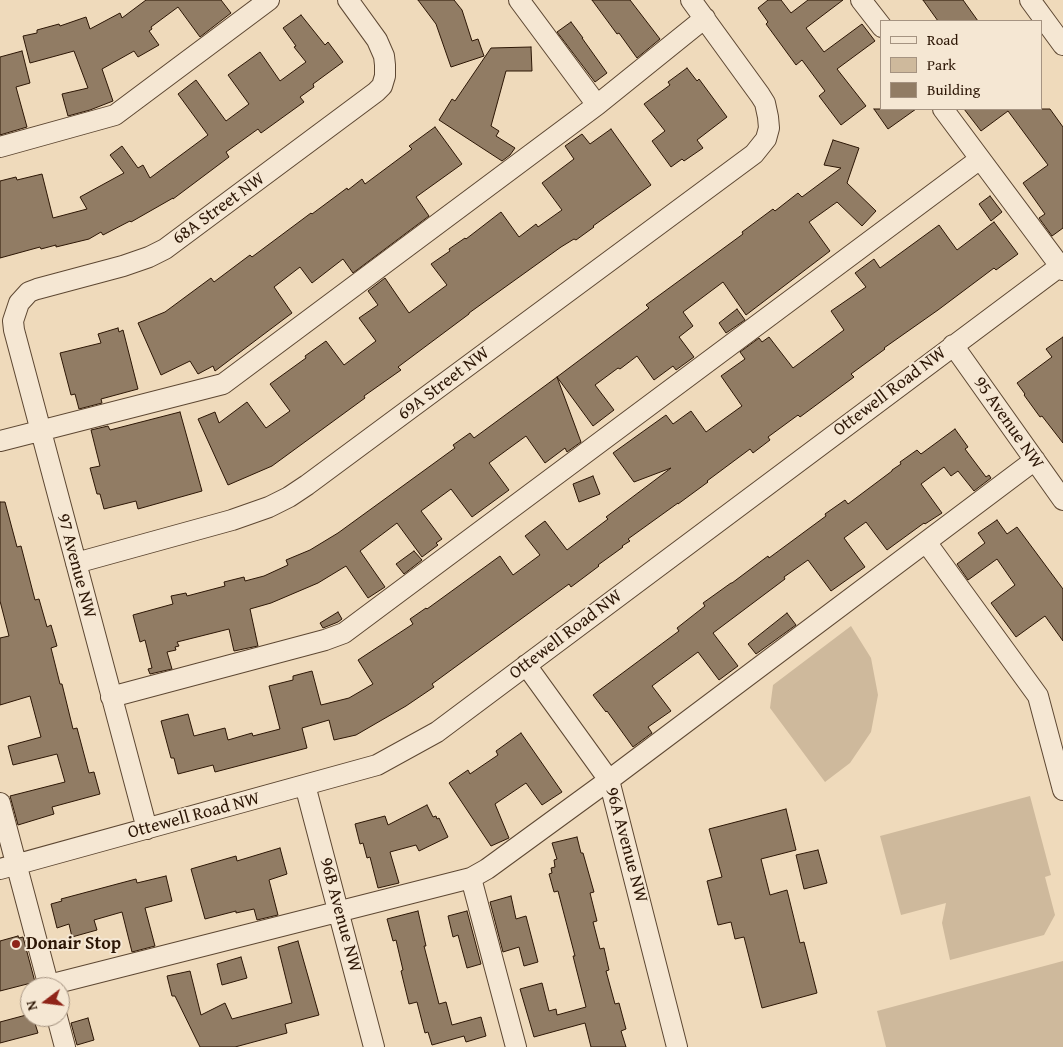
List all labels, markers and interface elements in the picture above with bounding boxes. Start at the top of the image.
legend [880,20,1043,110]
text: Road [927,29,958,50]
text: Park [927,54,956,75]
text: Building [927,79,980,100]
street label: 68A Street NW [169,168,269,250]
street label: 69A Street NW [394,343,494,425]
street label: Ottewell Road NW [829,343,951,441]
street label: 95 Avenue NW [968,373,1048,473]
street label: 97 Avenue NW [52,511,100,621]
street label: Ottewell Road NW [505,586,627,684]
street label: 96A Avenue NW [600,785,652,905]
street label: Ottewell Road NW [126,788,262,844]
street label: 96B Avenue NW [314,855,366,975]
place label: Donair Stop [26,933,121,955]
marker: Donair Stop [10,938,22,950]
north arrow [20,977,70,1027]
text: N [21,999,42,1013]

